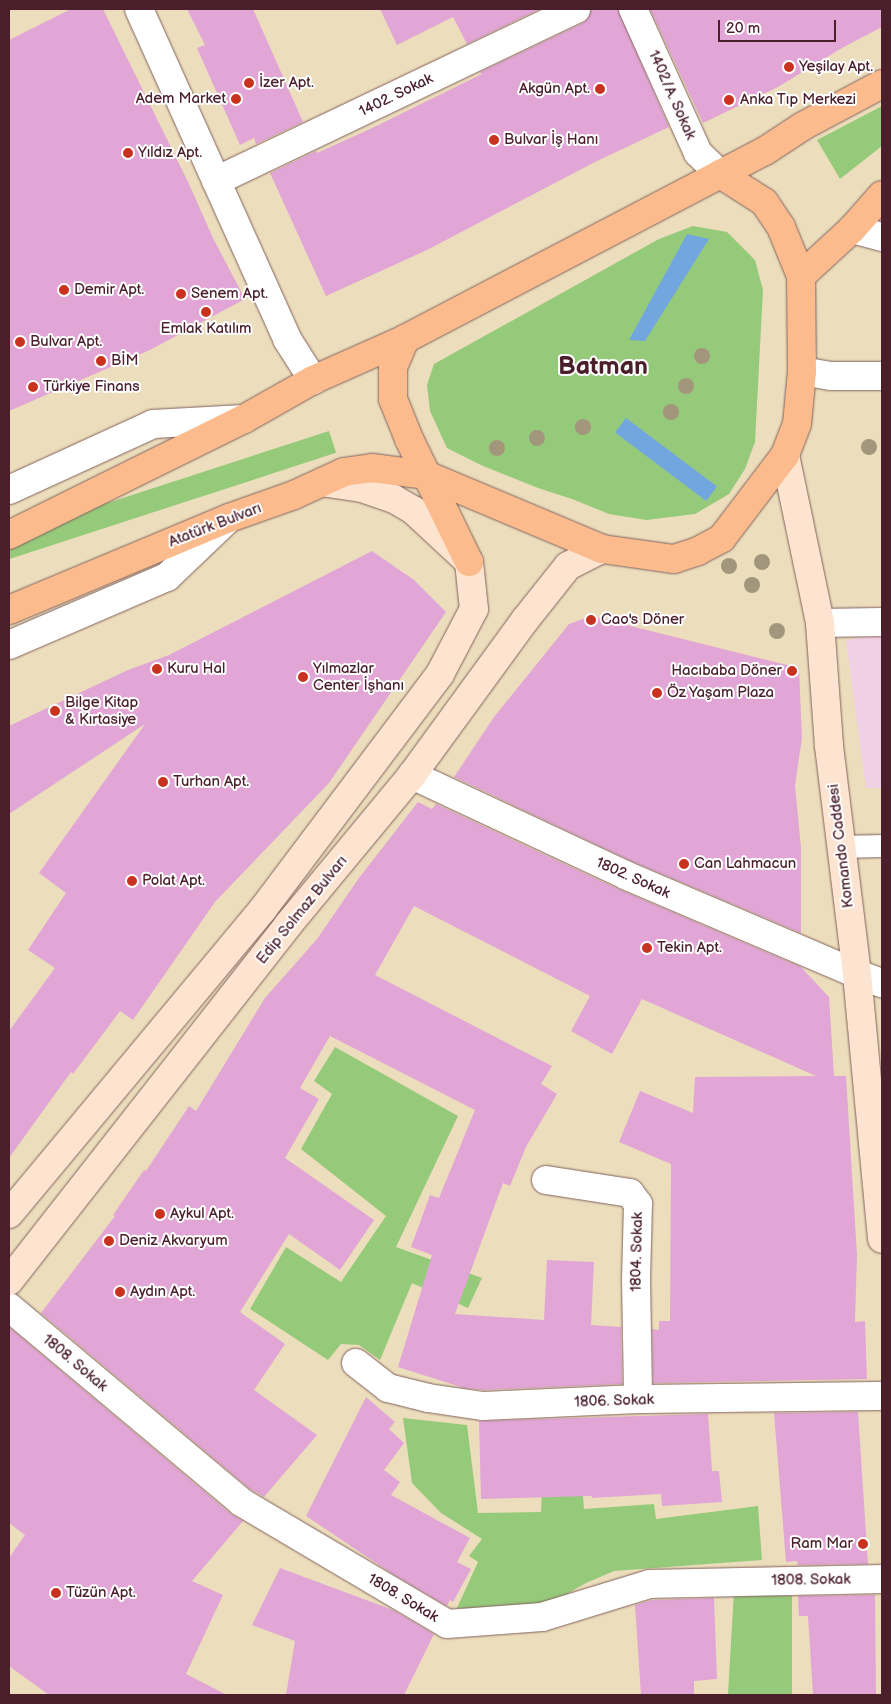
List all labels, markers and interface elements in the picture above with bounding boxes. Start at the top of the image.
scale bar [721,10,838,42]
text: 20 m [726,19,760,38]
street label: 1402/A. Sokak [644,47,700,143]
place label: Yeşilay Apt. [799,58,874,76]
marker: Yeşilay Apt. [783,61,795,73]
street label: 1402. Sokak [356,69,436,121]
place label: İzer Apt. [259,74,314,92]
marker: İzer Apt. [243,77,255,89]
place label: Akgün Apt. [519,80,590,98]
marker: Akgün Apt. [594,83,606,95]
place label: Adem Market [136,90,226,108]
place label: Anka Tıp Merkezi [740,91,857,109]
marker: Adem Market [230,93,242,105]
marker: Anka Tıp Merkezi [722,93,736,107]
place label: Bulvar İş Hanı [504,131,598,149]
marker: Bulvar İş Hanı [488,134,500,146]
place label: Yıldız Apt. [138,144,202,162]
marker: Yıldız Apt. [122,147,134,159]
place label: Demir Apt. [74,281,144,299]
marker: Demir Apt. [58,284,70,296]
place label: Senem Apt. [191,285,268,303]
marker: Senem Apt. [175,288,187,300]
marker: Emlak Katılım [200,306,212,318]
place label: Emlak Katılım [161,320,251,338]
place label: Bulvar Apt. [30,333,102,351]
marker: Bulvar Apt. [14,336,26,348]
place label: BİM [111,352,139,370]
district label: Batman [558,352,648,382]
marker: BİM [95,355,107,367]
place label: Türkiye Finans [43,378,140,396]
marker: Türkiye Finans [27,381,39,393]
street label: Atatürk Bulvarı [166,499,264,551]
place label: Cao's Döner [601,611,684,629]
marker: Cao's Döner [585,614,597,626]
place label: Yılmazlar Center İşhanı [313,659,404,694]
place label: Kuru Hal [167,660,225,678]
place label: Hacıbaba Döner [671,662,782,680]
marker: Kuru Hal [151,663,163,675]
marker: Hacıbaba Döner [786,665,798,677]
marker: Yılmazlar Center İşhanı [297,671,309,683]
place label: Öz Yaşam Plaza [667,684,775,702]
marker: Öz Yaşam Plaza [651,687,663,699]
place label: Bilge Kitap & Kırtasiye [65,693,138,728]
marker: Bilge Kitap & Kırtasiye [49,705,61,717]
place label: Turhan Apt. [173,773,249,791]
marker: Turhan Apt. [157,776,169,788]
street label: Komando Caddesi [824,783,858,909]
street label: Edip Solmaz Bulvarı [253,852,351,968]
street label: 1802. Sokak [593,854,673,902]
place label: Can Lahmacun [694,855,796,873]
marker: Can Lahmacun [678,858,690,870]
place label: Polat Apt. [142,872,205,890]
marker: Polat Apt. [126,875,138,887]
place label: Tekin Apt. [657,939,722,957]
marker: Tekin Apt. [641,942,653,954]
place label: Aykul Apt. [170,1205,234,1223]
marker: Aykul Apt. [154,1208,166,1220]
street label: 1804. Sokak [627,1212,647,1292]
place label: Deniz Akvaryum [119,1232,228,1250]
marker: Deniz Akvaryum [103,1235,115,1247]
place label: Aydın Apt. [130,1283,195,1301]
marker: Aydın Apt. [114,1286,126,1298]
street label: 1808. Sokak [39,1331,111,1395]
street label: 1806. Sokak [574,1391,654,1411]
place label: Ram Mar [791,1535,853,1553]
marker: Ram Mar [857,1538,869,1550]
street label: 1808. Sokak [364,1570,442,1626]
street label: 1808. Sokak [771,1570,851,1590]
place label: Tüzün Apt. [66,1584,136,1602]
marker: Tüzün Apt. [50,1587,62,1599]

